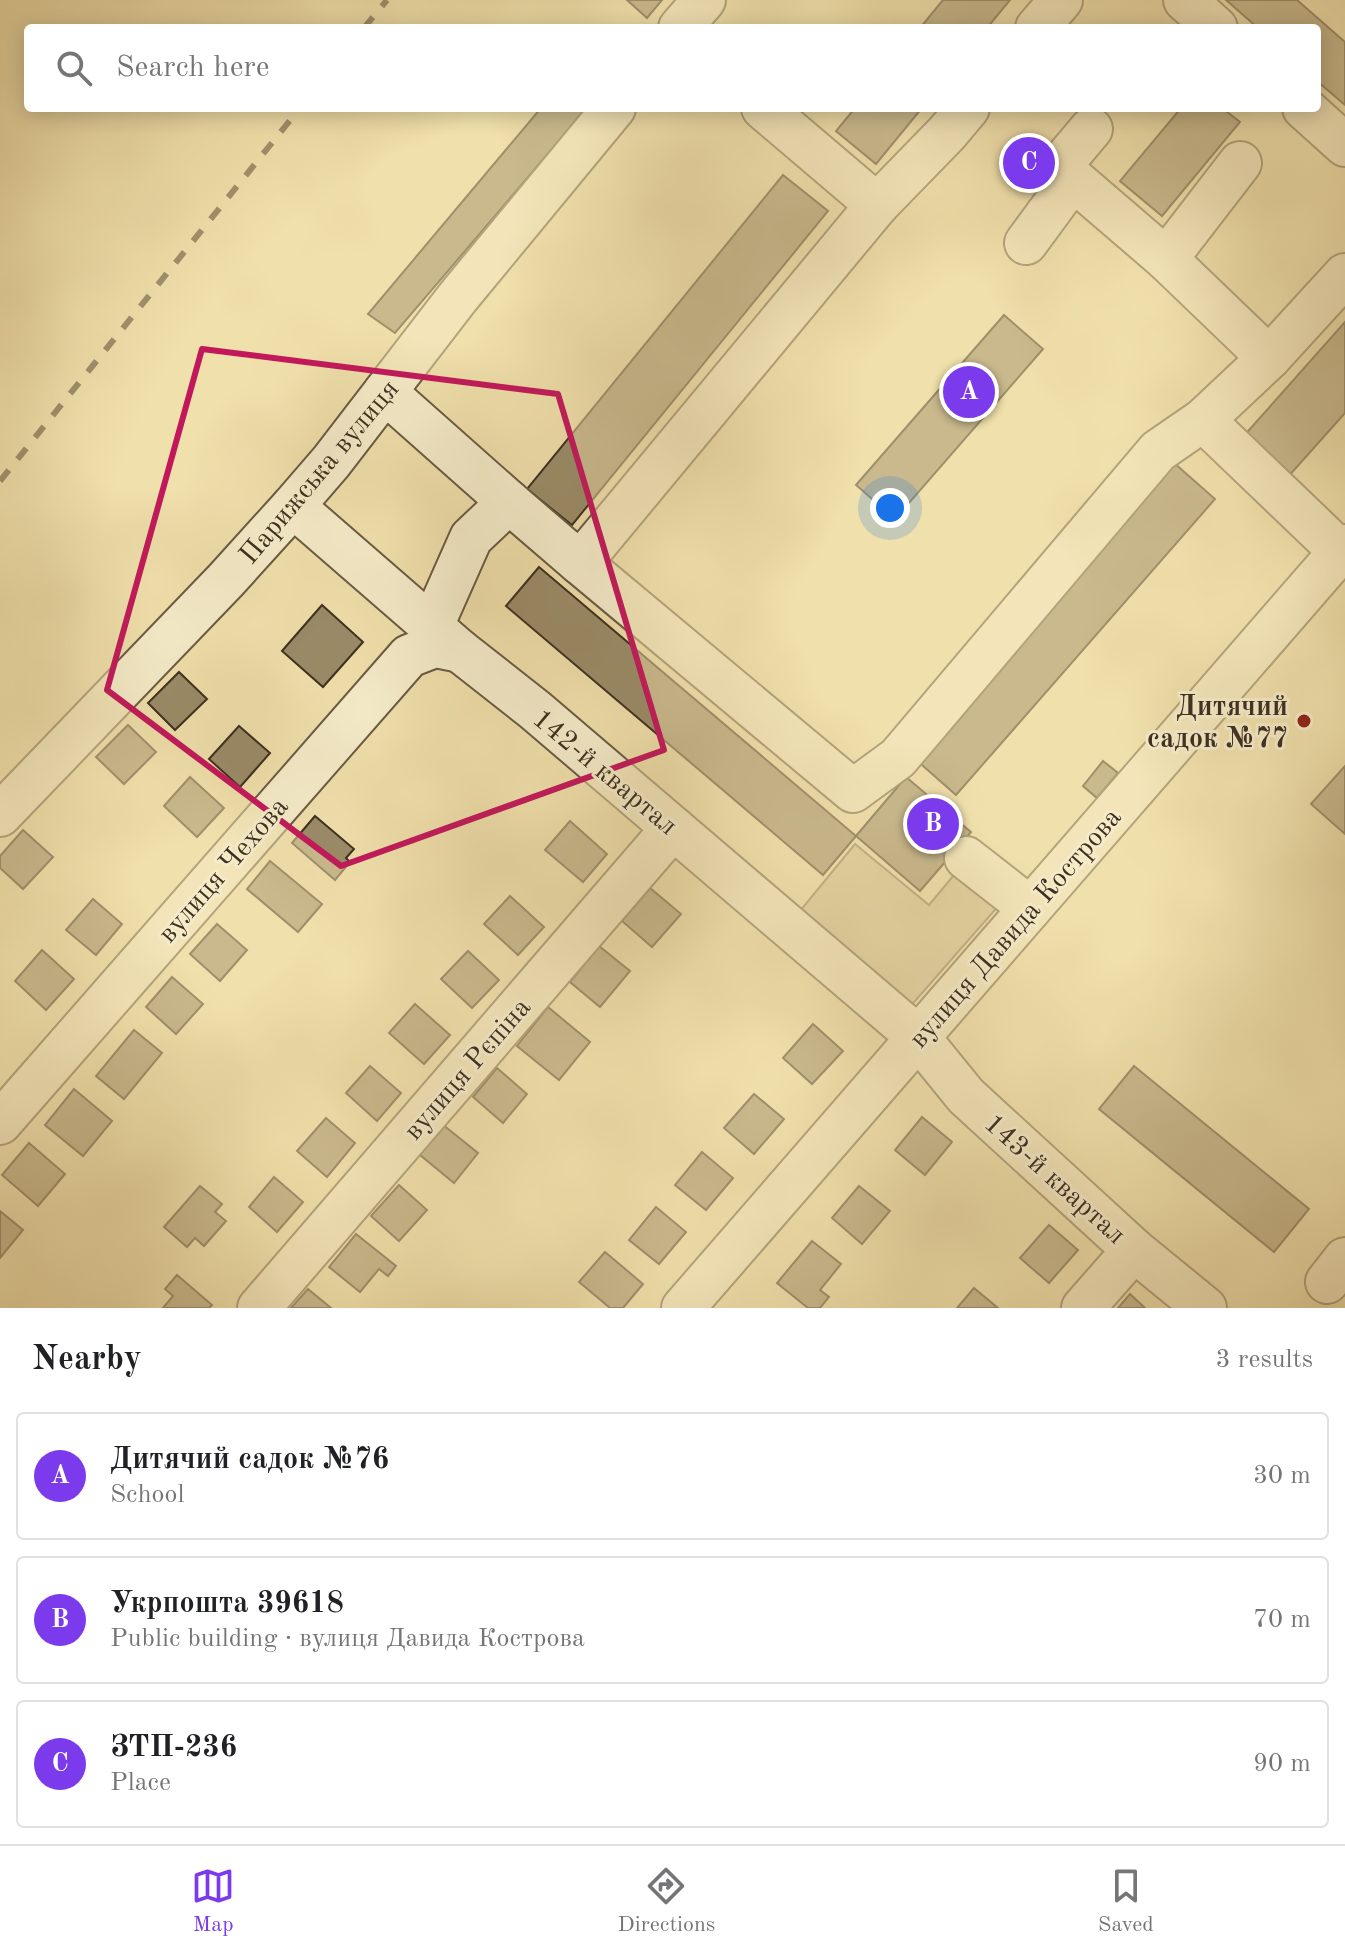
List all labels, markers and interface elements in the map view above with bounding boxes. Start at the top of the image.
search box [24,24,1321,112]
icon: search [52,46,96,90]
text: Search here [116,53,270,83]
pin: C [1003,133,1055,193]
pin: A [943,362,995,422]
street label: Парижська вулиця [235,375,405,570]
your location [870,488,910,528]
place label: Дитячий садок №77 [1147,694,1288,754]
street label: 142-й квартал [527,705,682,842]
marker: Дитячий садок №77 [1295,712,1313,730]
street label: вулиця Чехова [154,793,295,949]
pin: B [907,794,959,854]
street label: вулиця Давида Кострова [905,804,1128,1054]
street label: вулиця Рєпіна [400,994,537,1146]
street label: 143-й квартал [978,1110,1130,1251]
text: Nearby [32,1343,142,1377]
text: 3 results [1215,1347,1313,1373]
text: Дитячий садок №76 [110,1445,389,1475]
text: A [50,1463,70,1489]
text: 30 m [1253,1463,1311,1489]
text: School [110,1482,184,1508]
text: Укрпошта 39618 [110,1589,344,1619]
text: B [51,1607,69,1633]
text: 70 m [1253,1607,1311,1633]
text: Public building · вулиця Давида Кострова [110,1626,585,1652]
text: ЗТП-236 [110,1733,237,1763]
text: C [51,1751,69,1777]
text: 90 m [1253,1751,1311,1777]
text: Place [110,1770,171,1796]
tab: Map [191,1864,235,1939]
tab: Directions [618,1864,715,1939]
tab: Saved [1098,1864,1154,1939]

